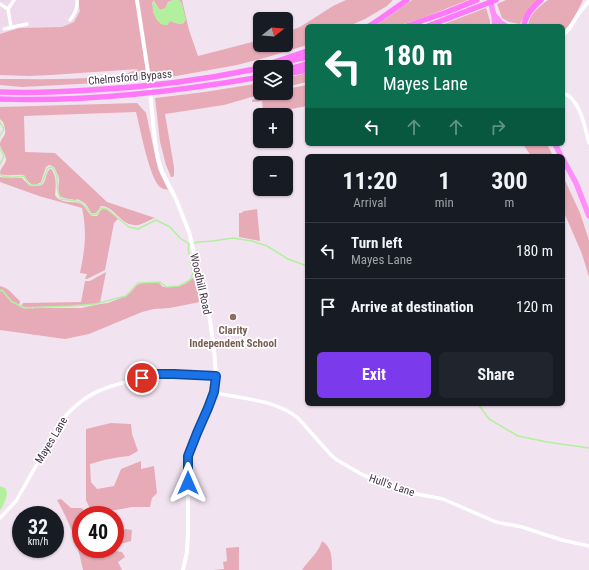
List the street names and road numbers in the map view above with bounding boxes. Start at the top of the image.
street label: Chelmsford Bypass [88,67,172,88]
street label: Woodhill Road [187,252,214,316]
street label: Mayes Lane [33,415,70,466]
street label: Hull's Lane [367,472,416,499]

